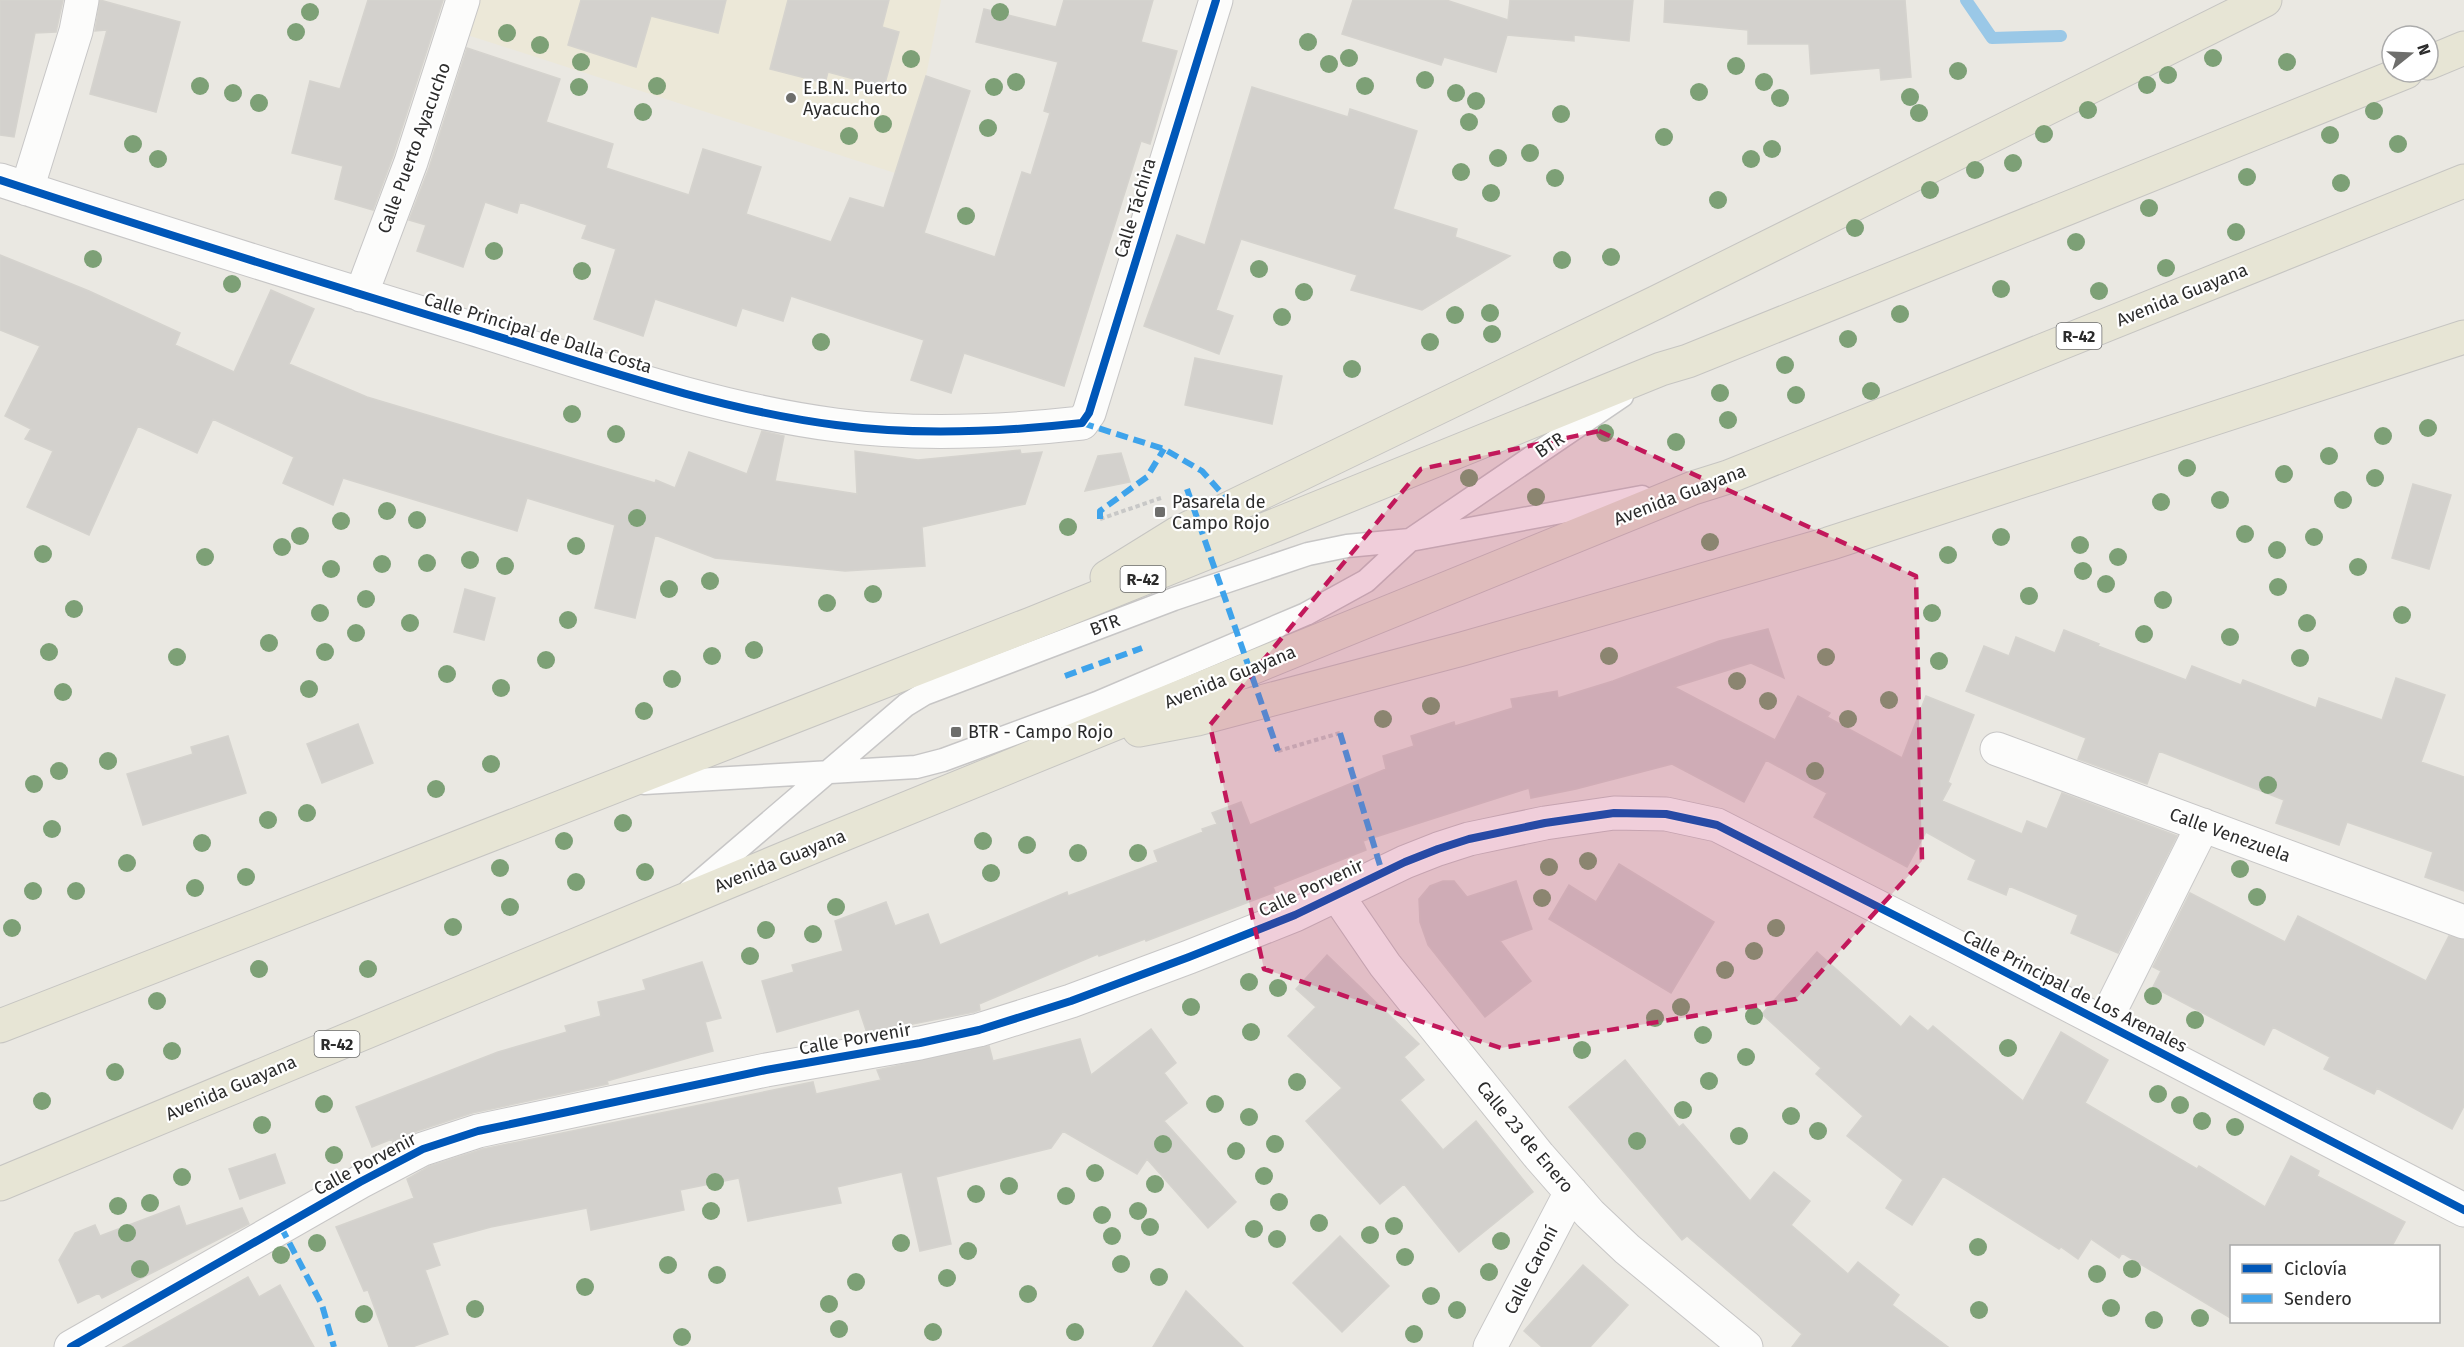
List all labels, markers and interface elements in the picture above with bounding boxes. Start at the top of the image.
north arrow [2380,24,2440,84]
text: N [2413,42,2434,57]
street label: Calle Puerto Ayacucho [373,59,455,237]
place label: E.B.N. Puerto Ayacucho [803,77,908,120]
marker: E.B.N. Puerto Ayacucho [784,91,798,105]
street label: Calle Táchira [1109,155,1161,261]
street label: Avenida Guayana [2113,259,2251,331]
street label: Calle Principal de Dalla Costa [421,288,655,378]
road number: R-42 [2056,323,2102,349]
street label: BTR [1531,427,1569,463]
street label: Avenida Guayana [1611,460,1749,530]
place label: Pasarela de Campo Rojo [1172,491,1270,534]
marker: Pasarela de Campo Rojo [1153,505,1167,519]
road number: R-42 [1120,566,1166,592]
street label: BTR [1087,609,1123,641]
street label: Avenida Guayana [1161,641,1299,713]
place label: BTR - Campo Rojo [968,721,1113,743]
marker: BTR - Campo Rojo [949,725,963,739]
street label: Calle Venezuela [2167,803,2293,867]
street label: Avenida Guayana [711,825,849,897]
street label: Calle Porvenir [1255,854,1367,922]
street label: Calle Principal de Los Arenales [1959,925,2191,1057]
street label: Calle Porvenir [797,1018,913,1060]
road number: R-42 [314,1031,360,1057]
street label: Avenida Guayana [162,1051,300,1125]
street label: Calle 23 de Enero [1472,1077,1578,1197]
street label: Calle Porvenir [310,1128,420,1200]
street label: Calle Caroní [1499,1222,1563,1318]
legend [2230,1245,2440,1323]
text: Ciclovía [2284,1258,2347,1280]
text: Sendero [2284,1288,2352,1310]

